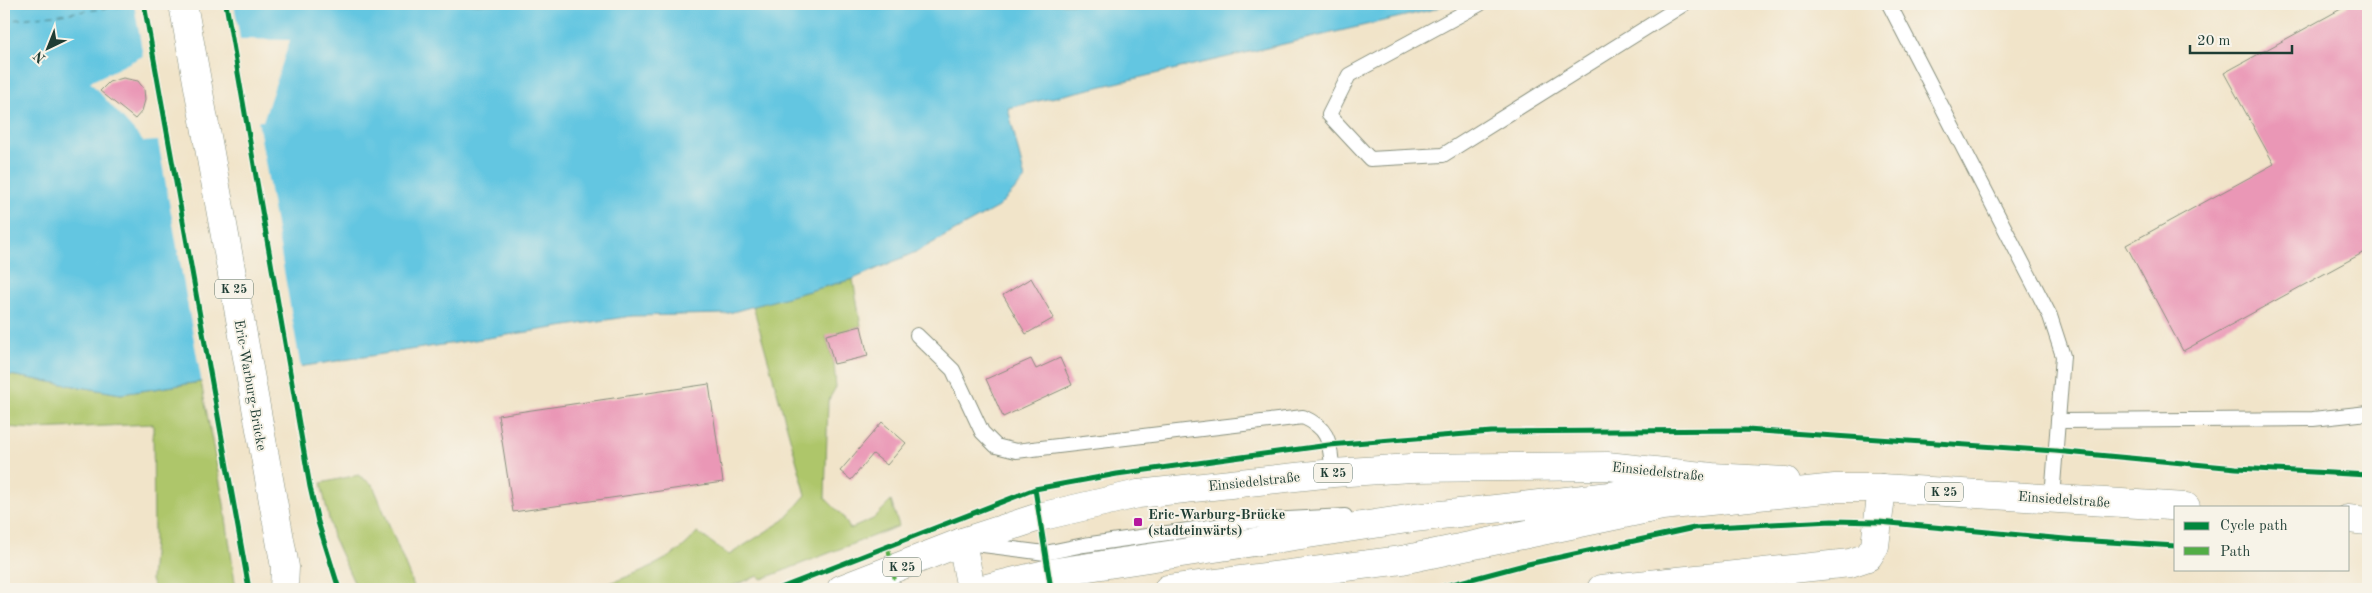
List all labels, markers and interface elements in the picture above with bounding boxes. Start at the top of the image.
north arrow [22,22,72,72]
scale bar [2190,22,2292,54]
text: 20 m [2197,34,2231,49]
text: N [31,48,49,66]
road number: K 25 [215,280,253,298]
street label: Eric-Warburg-Brücke [232,319,268,452]
street label: Einsiedelstraße [1611,460,1705,484]
road number: K 25 [1314,463,1352,482]
street label: Einsiedelstraße [1207,470,1301,494]
road number: K 25 [1925,482,1963,502]
street label: Einsiedelstraße [2017,490,2110,510]
legend [2174,506,2350,570]
place label: Eric-Warburg-Brücke (stadteinwärts) [1148,508,1285,538]
marker: Eric-Warburg-Brücke (stadteinwärts) [1132,516,1144,528]
text: Cycle path [2220,519,2288,534]
text: Path [2220,545,2250,560]
road number: K 25 [883,558,921,576]

